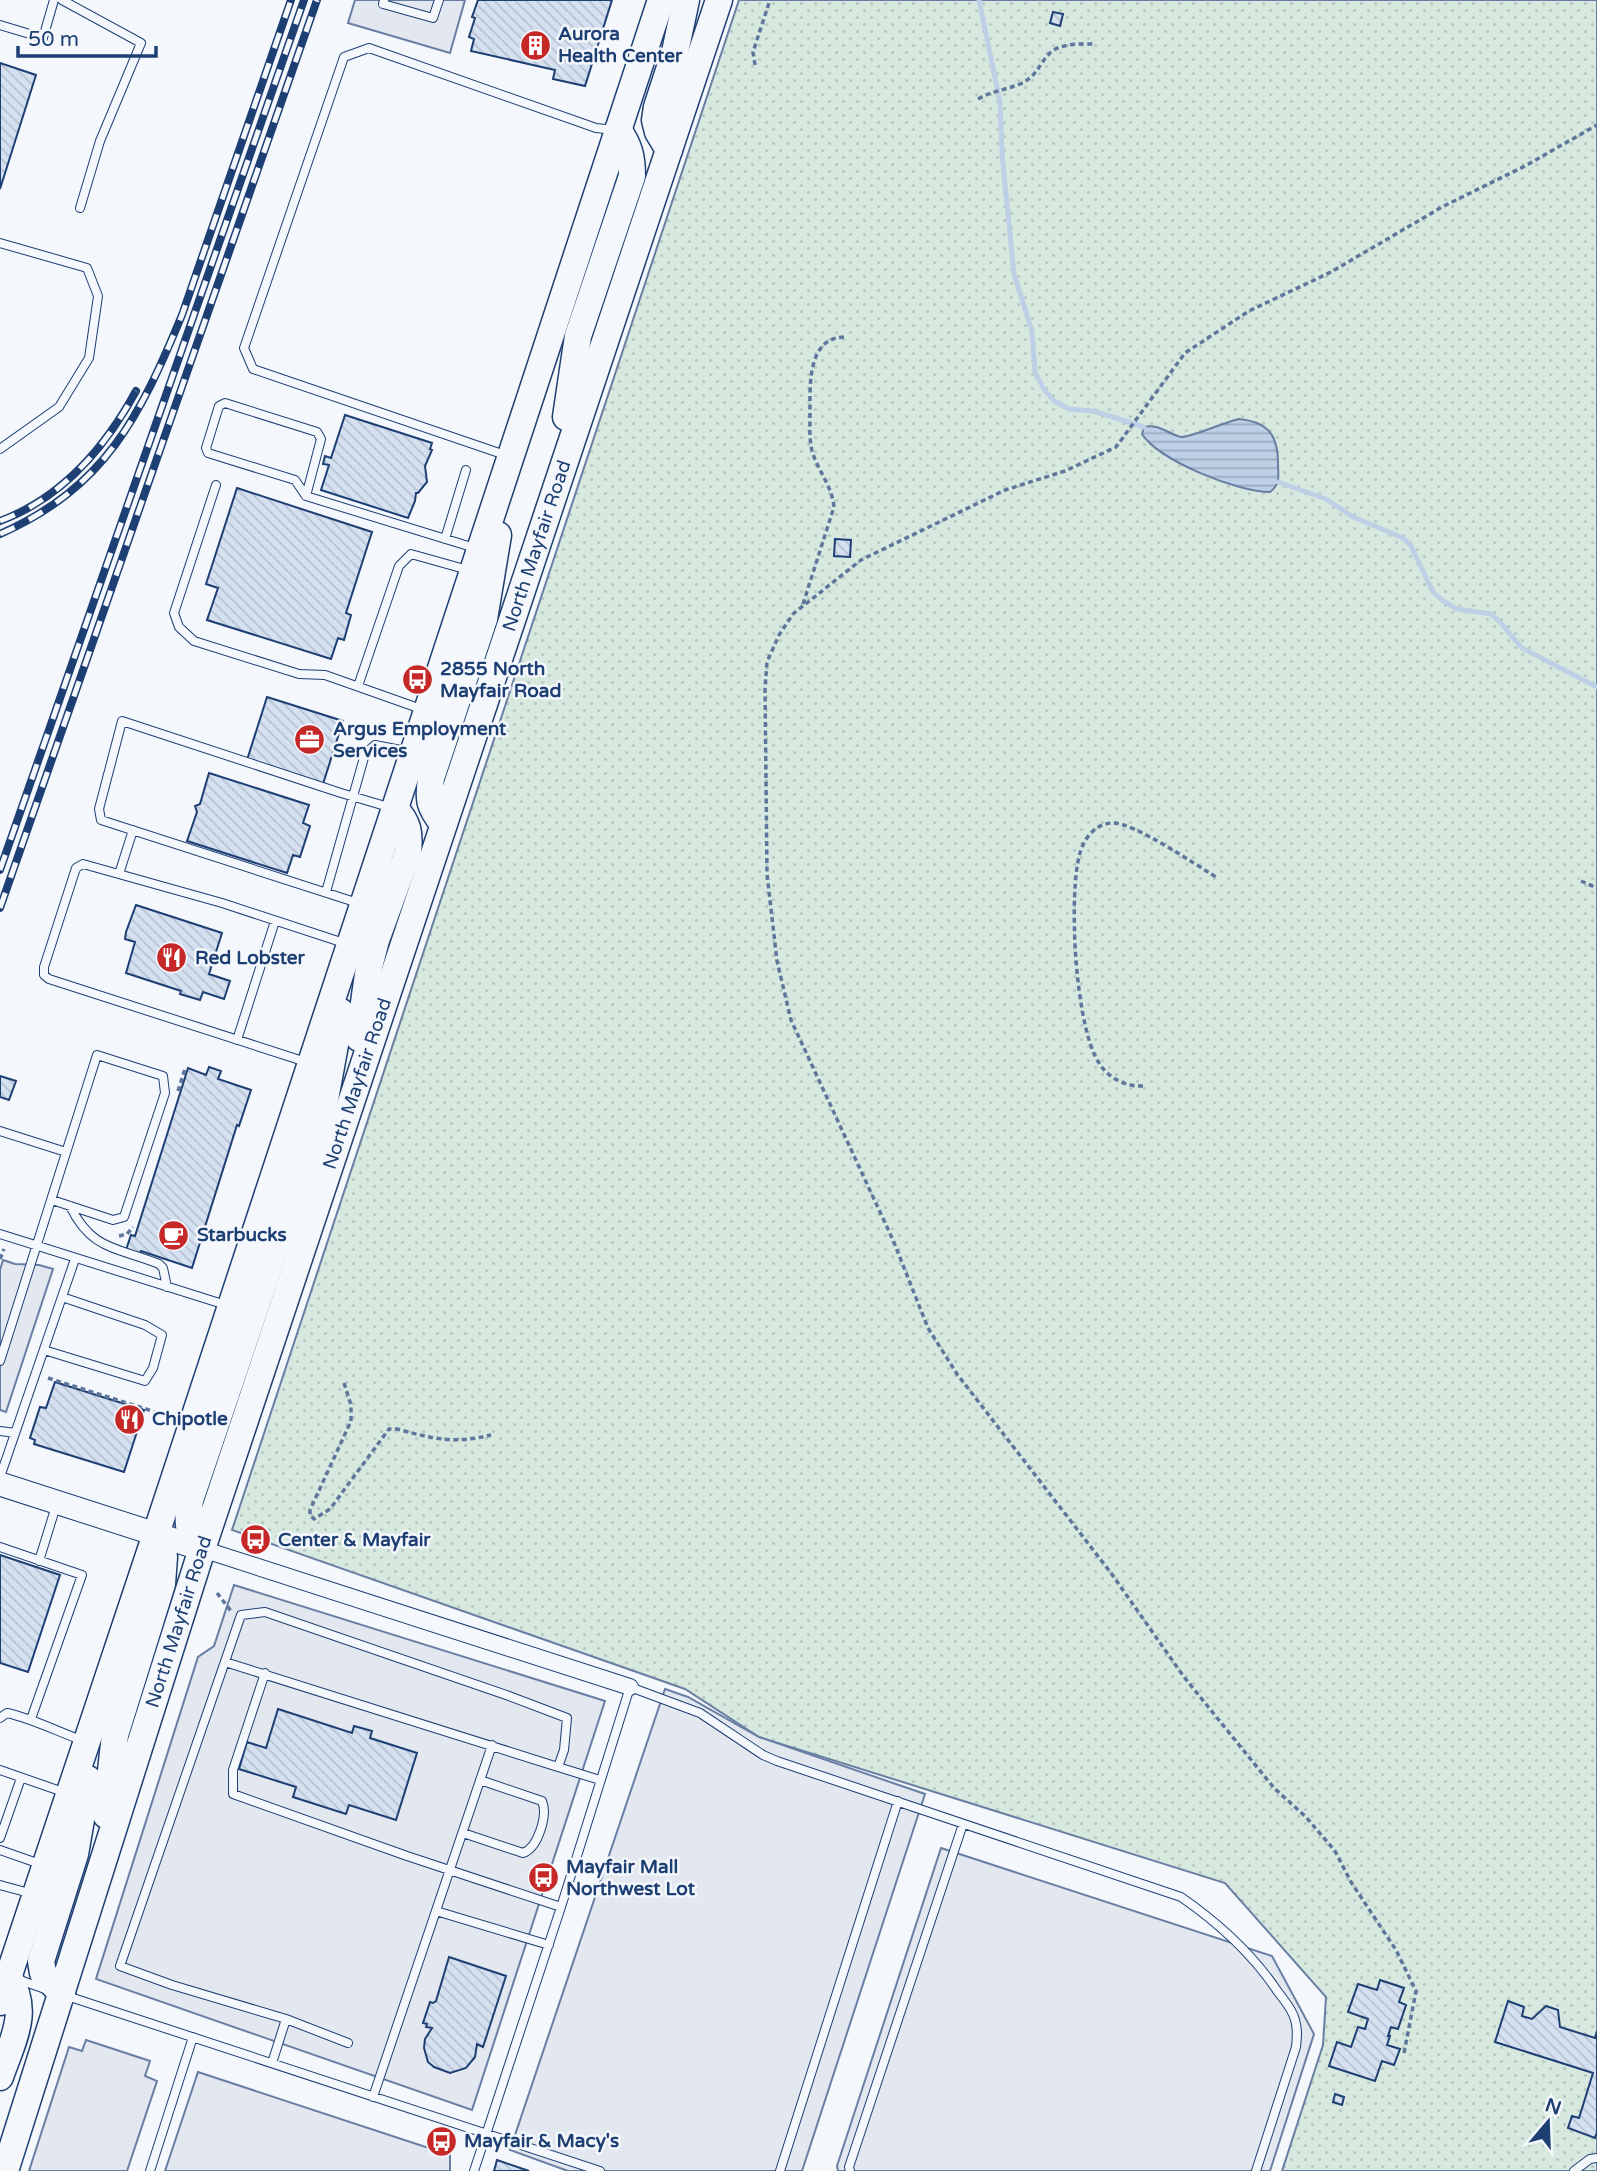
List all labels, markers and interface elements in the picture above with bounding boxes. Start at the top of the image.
scale bar [18,14,156,58]
place label: Aurora Health Center [558,23,683,67]
text: 50 m [28,27,79,52]
building icon: Aurora Health Center [518,28,552,62]
street label: North Mayfair Road [498,457,576,634]
place label: 2855 North Mayfair Road [440,658,561,703]
bus stop icon: 2855 North Mayfair Road [400,663,434,697]
place label: Argus Employment Services [333,718,507,762]
office icon: Argus Employment Services [293,723,327,757]
restaurant icon: Red Lobster [155,941,189,975]
place label: Red Lobster [195,947,306,969]
street label: North Mayfair Road [319,995,396,1172]
cafe icon: Starbucks [157,1218,191,1252]
place label: Starbucks [197,1224,287,1246]
restaurant icon: Chipotle [112,1402,146,1436]
place label: Chipotle [152,1408,228,1431]
bus stop icon: Center & Mayfair [238,1523,272,1557]
place label: Center & Mayfair [278,1529,431,1552]
street label: North Mayfair Road [141,1533,217,1711]
place label: Mayfair Mall Northwest Lot [566,1856,696,1900]
bus stop icon: Mayfair Mall Northwest Lot [526,1861,560,1895]
north arrow [1513,2087,1583,2157]
text: N [1542,2094,1564,2120]
bus stop icon: Mayfair & Macy's [424,2124,458,2158]
place label: Mayfair & Macy's [464,2130,619,2153]

